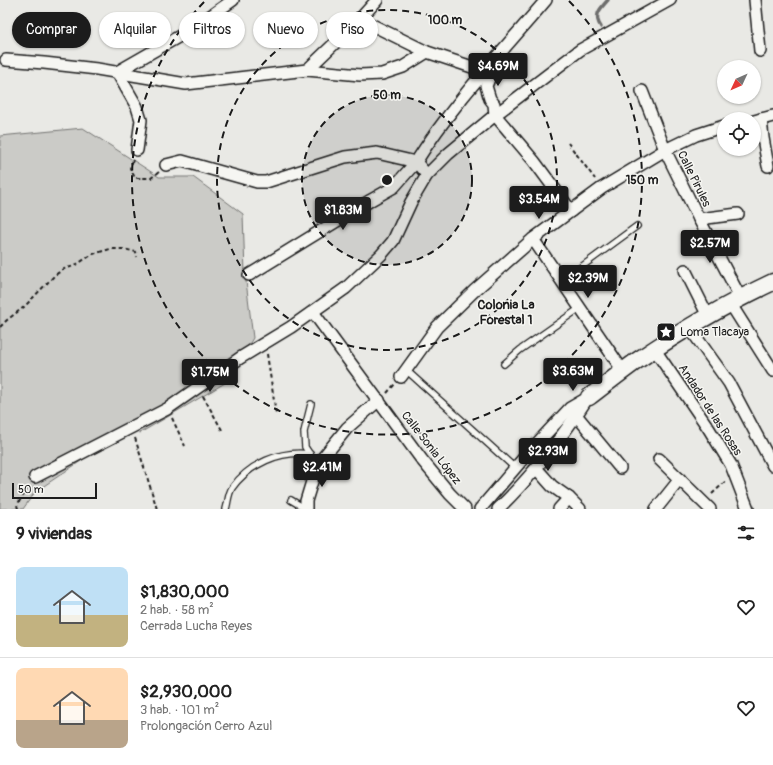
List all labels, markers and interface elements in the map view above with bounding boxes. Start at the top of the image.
chip: Comprar [12,12,91,48]
chip: Alquilar [99,12,171,48]
chip: Filtros [179,12,245,48]
chip: Nuevo [253,12,318,48]
chip: Piso [326,12,378,48]
text: 100 m [428,13,463,28]
pin: $4.69M [465,53,531,87]
text: $4.69M [477,58,519,74]
north arrow [717,60,761,104]
map controls [717,60,761,156]
text: 50 m [373,88,401,103]
button: locate [717,112,761,156]
street label: Calle Pirules [674,149,714,210]
centre of rings [380,173,394,187]
text: 150 m [626,173,659,188]
pin: $3.54M [506,186,572,220]
text: $3.54M [518,191,560,207]
pin: $1.83M [310,197,376,231]
text: $1.83M [324,202,362,218]
pin: $2.57M [677,230,743,264]
text: $2.57M [690,235,730,251]
pin: $2.39M [555,265,621,299]
text: $2.39M [568,270,608,286]
district label: Colonia La Forestal 1 [478,297,534,328]
place icon: Loma Tlacaya [655,321,677,343]
place label: Loma Tlacaya [680,325,750,340]
pin: $3.63M [540,358,606,392]
pin: $1.75M [177,359,243,393]
street label: Andador de las Rosas [675,362,745,459]
text: $3.63M [552,363,594,379]
text: $1.75M [191,364,229,380]
street label: Calle Sonia López [398,408,464,488]
pin: $2.93M [515,438,581,472]
text: $2.93M [528,443,568,459]
pin: $2.41M [289,454,355,488]
text: $2.41M [302,459,342,475]
scale bar [12,481,97,500]
text: 50 m [18,483,44,496]
icon: filters [735,522,757,544]
text: 9 viviendas [16,523,92,544]
text: $1,830,000 [140,581,229,602]
icon: home [48,583,96,631]
icon: heart [735,596,757,618]
text: 2 hab. · 58 m² [140,602,214,618]
text: Cerrada Lucha Reyes [140,618,252,634]
text: $2,930,000 [140,681,232,702]
icon: home [48,684,96,732]
icon: heart [735,697,757,719]
text: 3 hab. · 101 m² [140,702,219,718]
text: Prolongación Cerro Azul [140,718,272,734]

